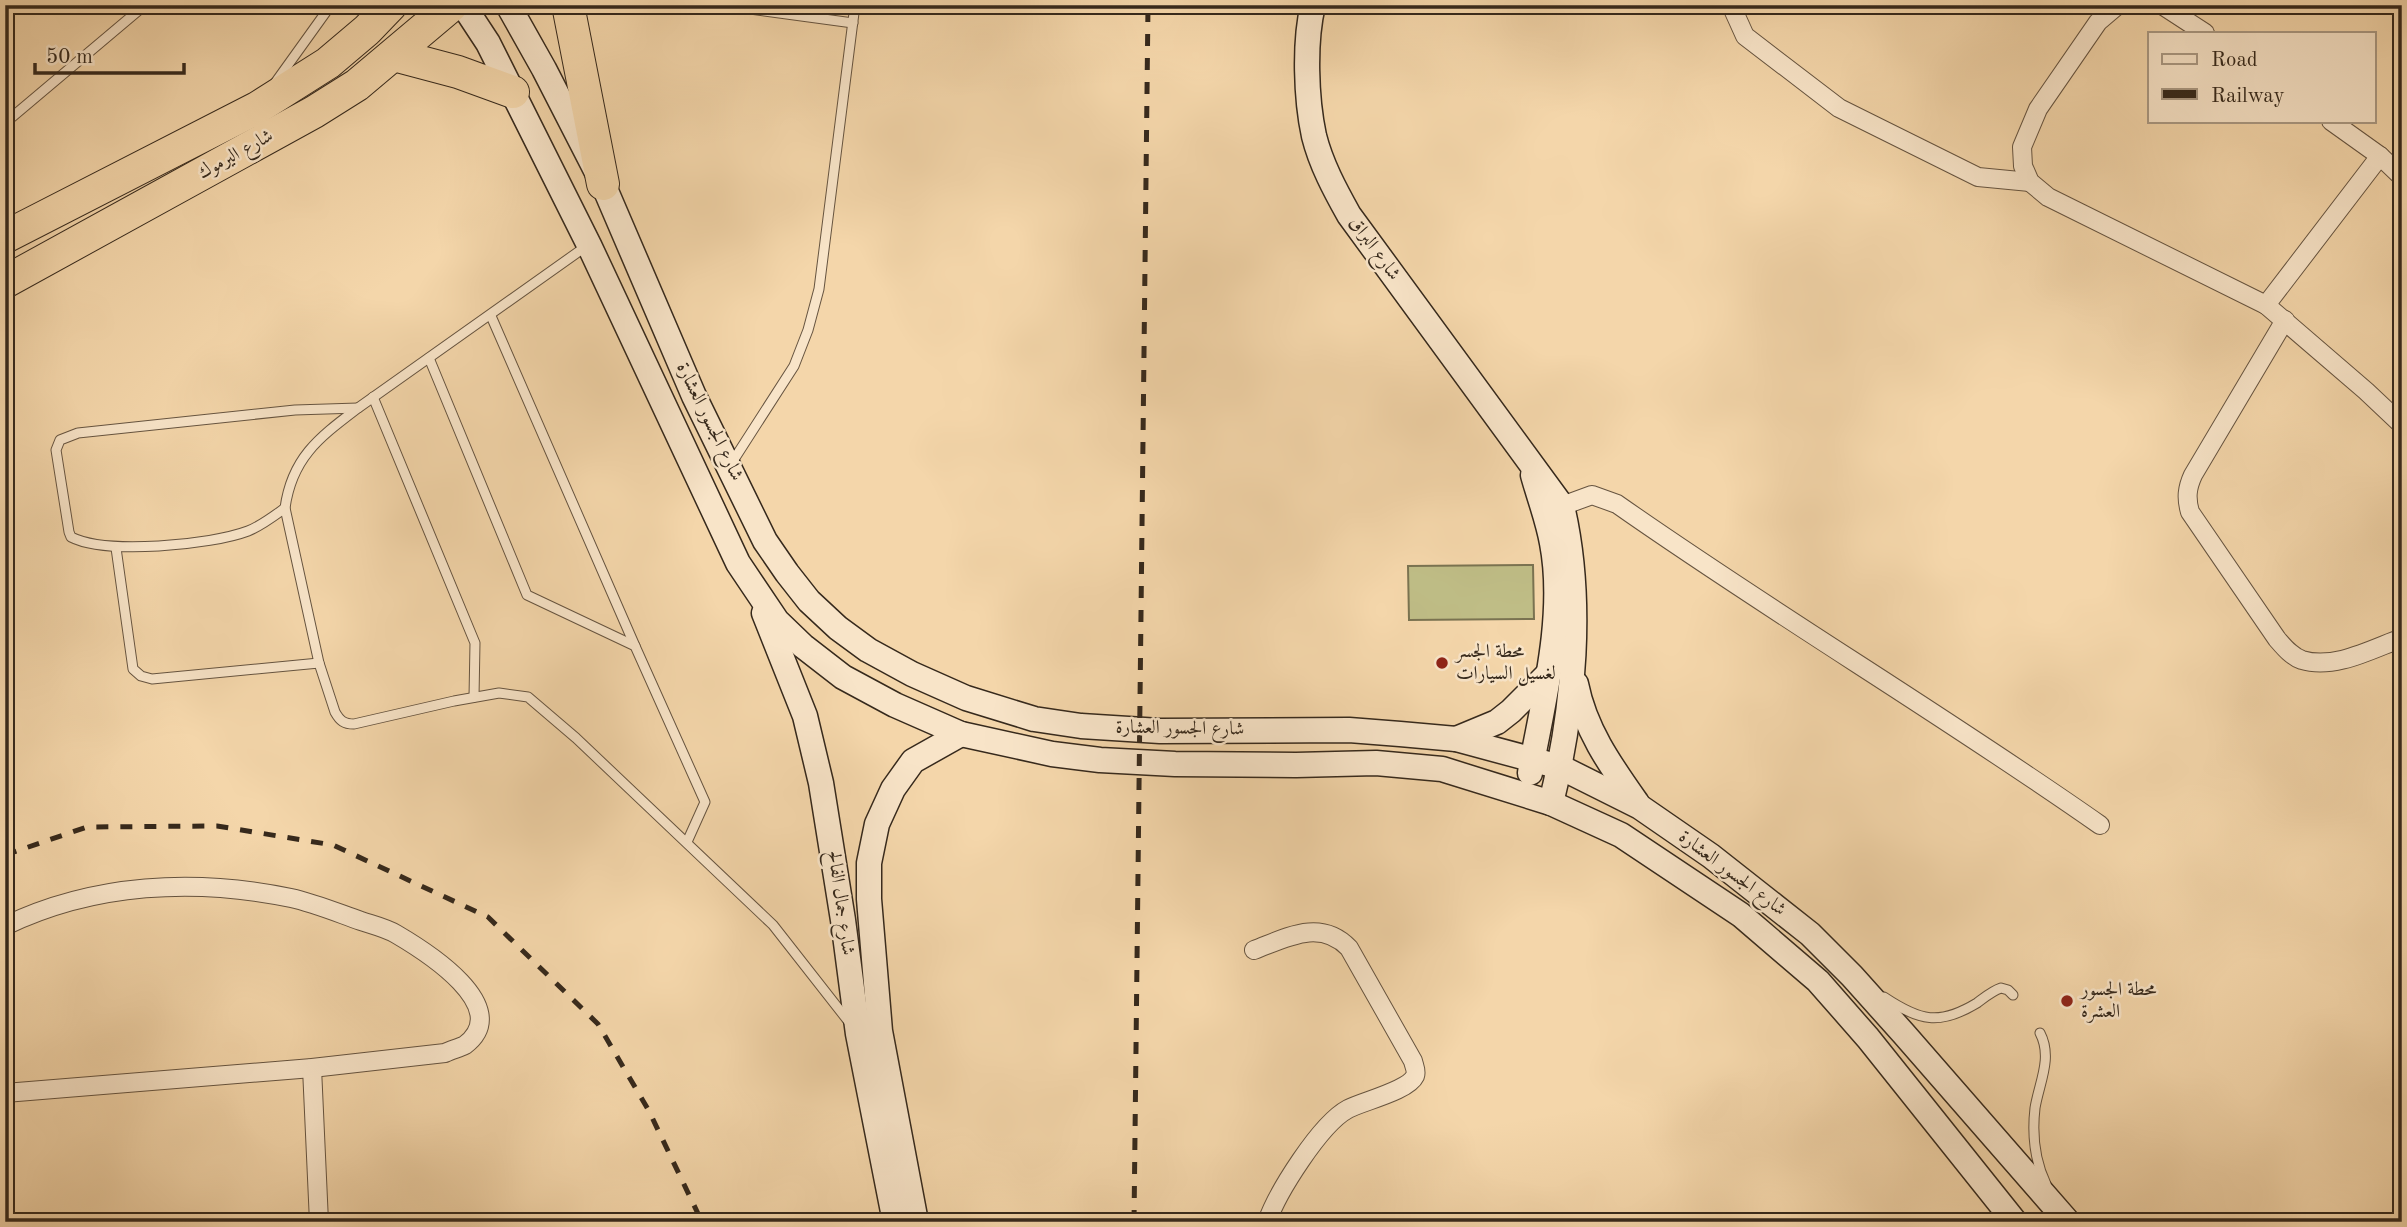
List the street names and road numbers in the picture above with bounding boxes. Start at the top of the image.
street label: شارع اليرموك [194,125,279,187]
street label: شارع البراق [1342,214,1403,287]
street label: شارع الجسور العشارة [669,360,746,486]
street label: شارع الجسور العشارة [1115,718,1245,744]
street label: شارع الجسور العشارة [1672,828,1789,924]
street label: شارع جمال الفالح [818,849,857,957]

